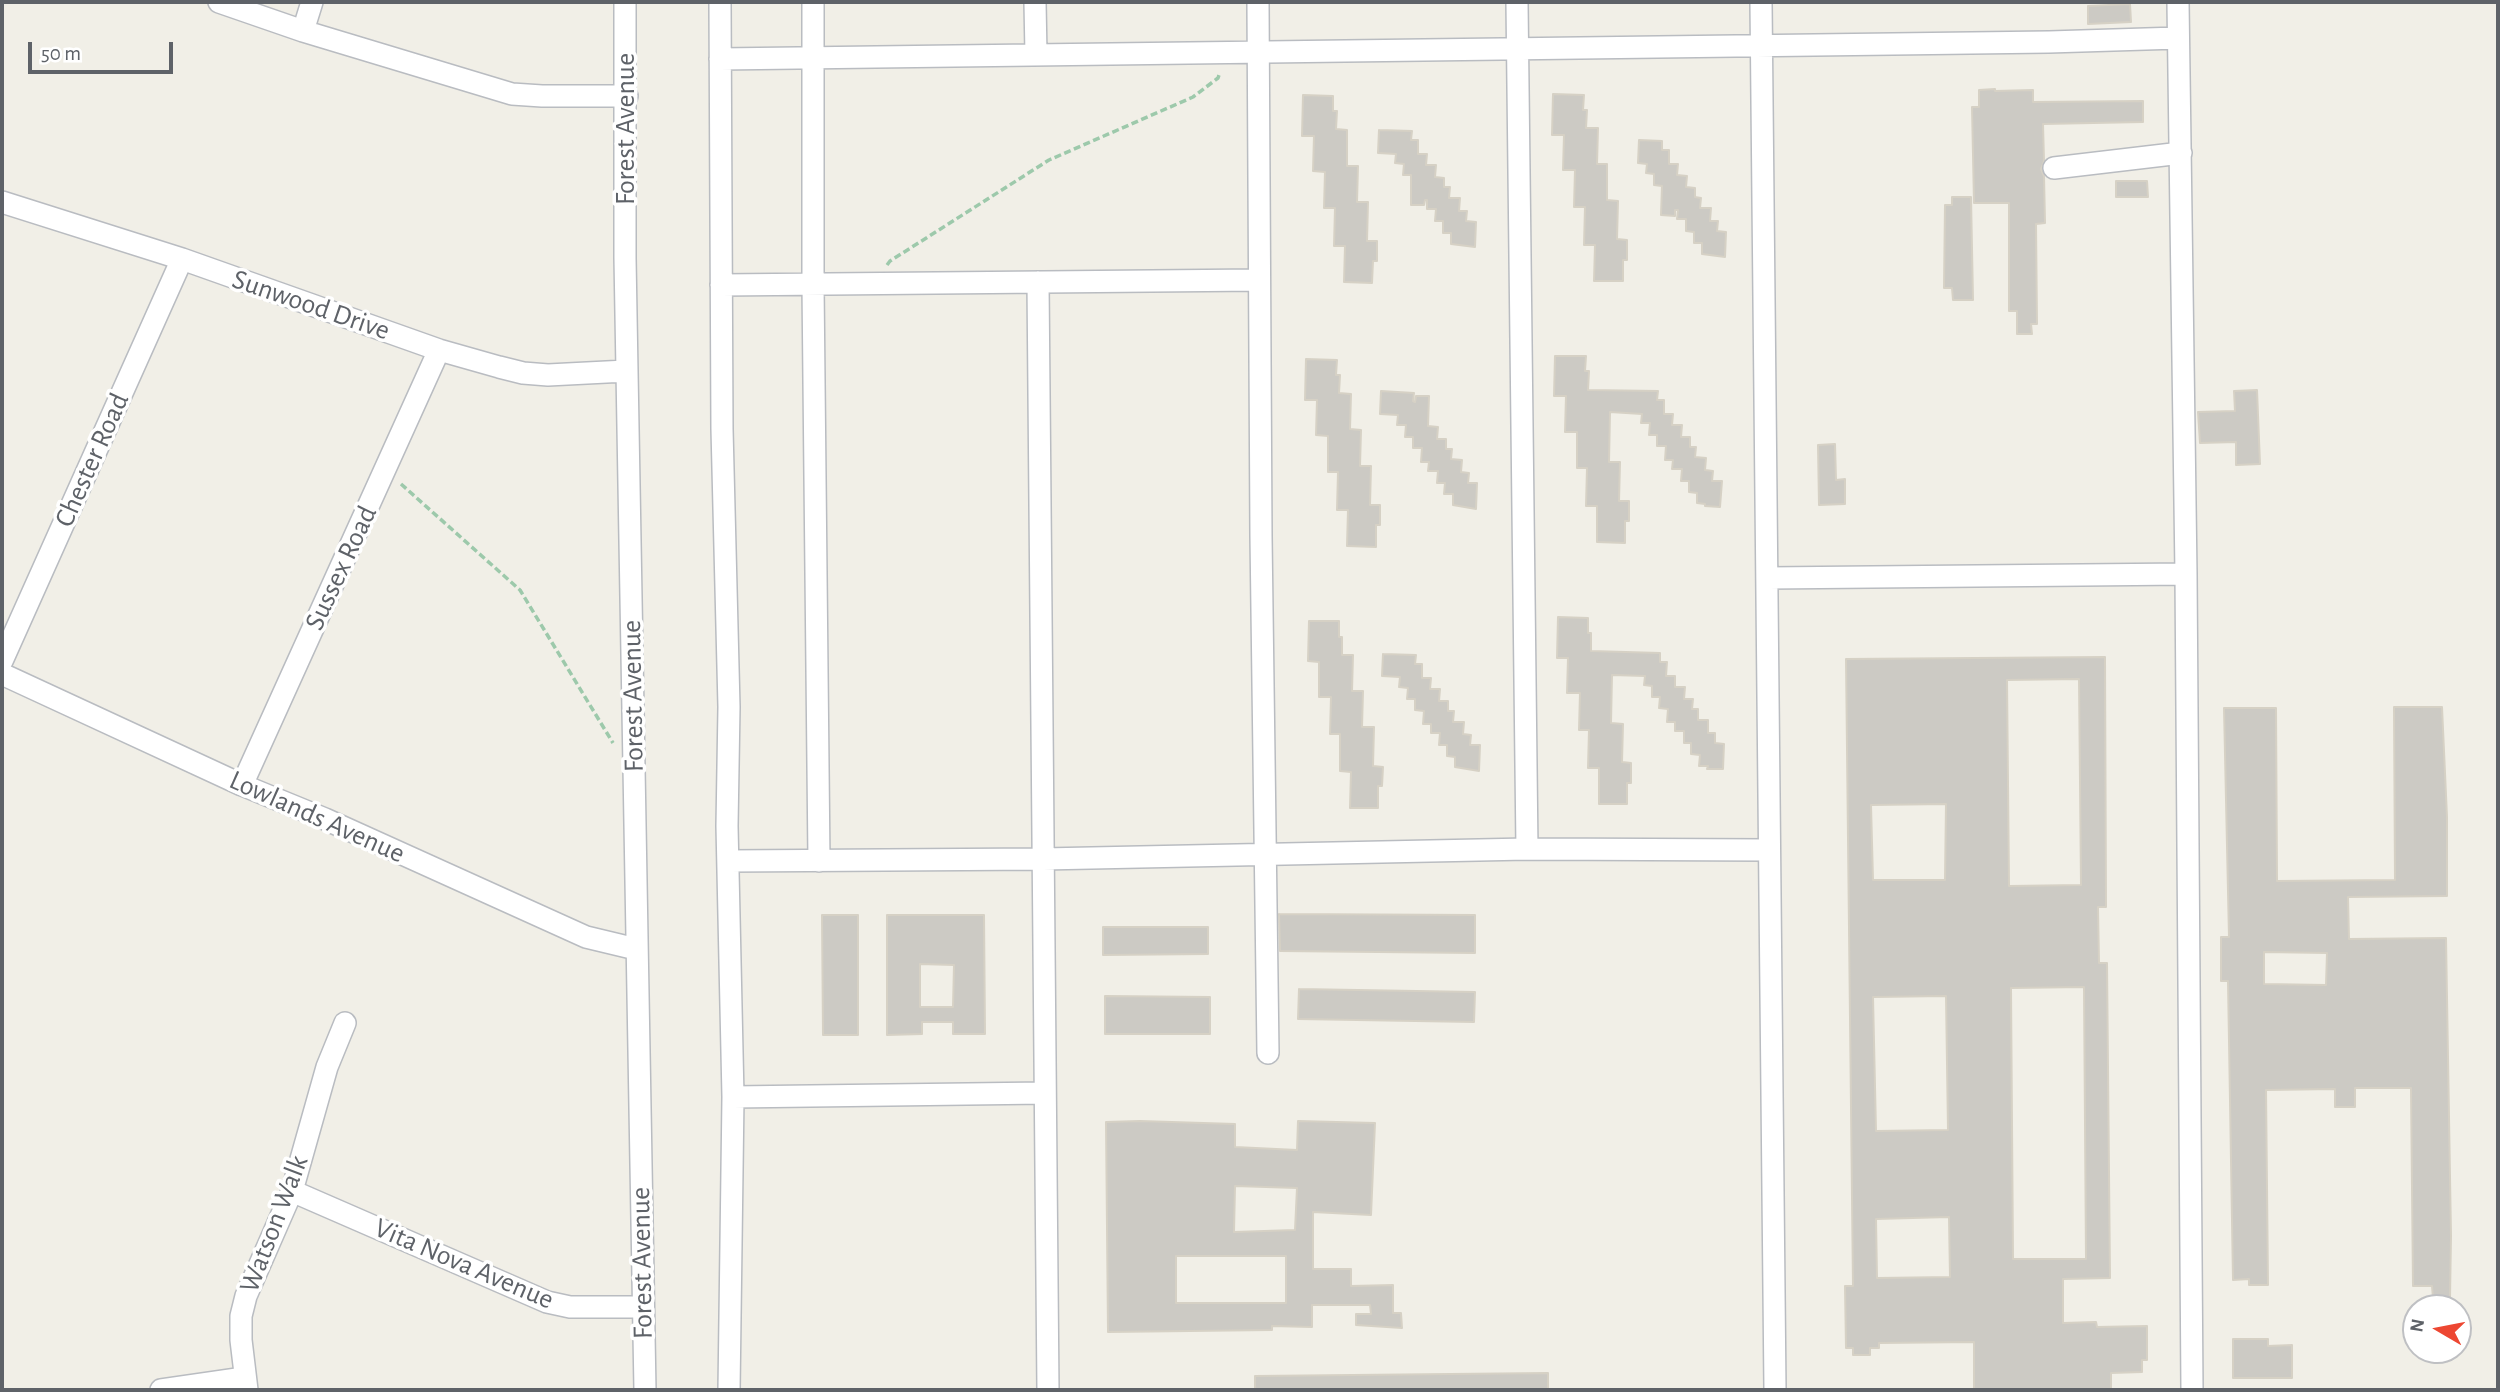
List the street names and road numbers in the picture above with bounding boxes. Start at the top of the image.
street label: Forest Avenue [609,53,643,205]
street label: Sunwood Drive [228,262,394,348]
street label: Chester Road [48,388,136,532]
street label: Sussex Road [298,500,384,636]
street label: Forest Avenue [615,620,651,772]
street label: Lowlands Avenue [224,763,410,871]
street label: Watson Walk [232,1151,316,1297]
street label: Forest Avenue [624,1187,660,1339]
street label: Vita Nova Avenue [369,1211,559,1317]

